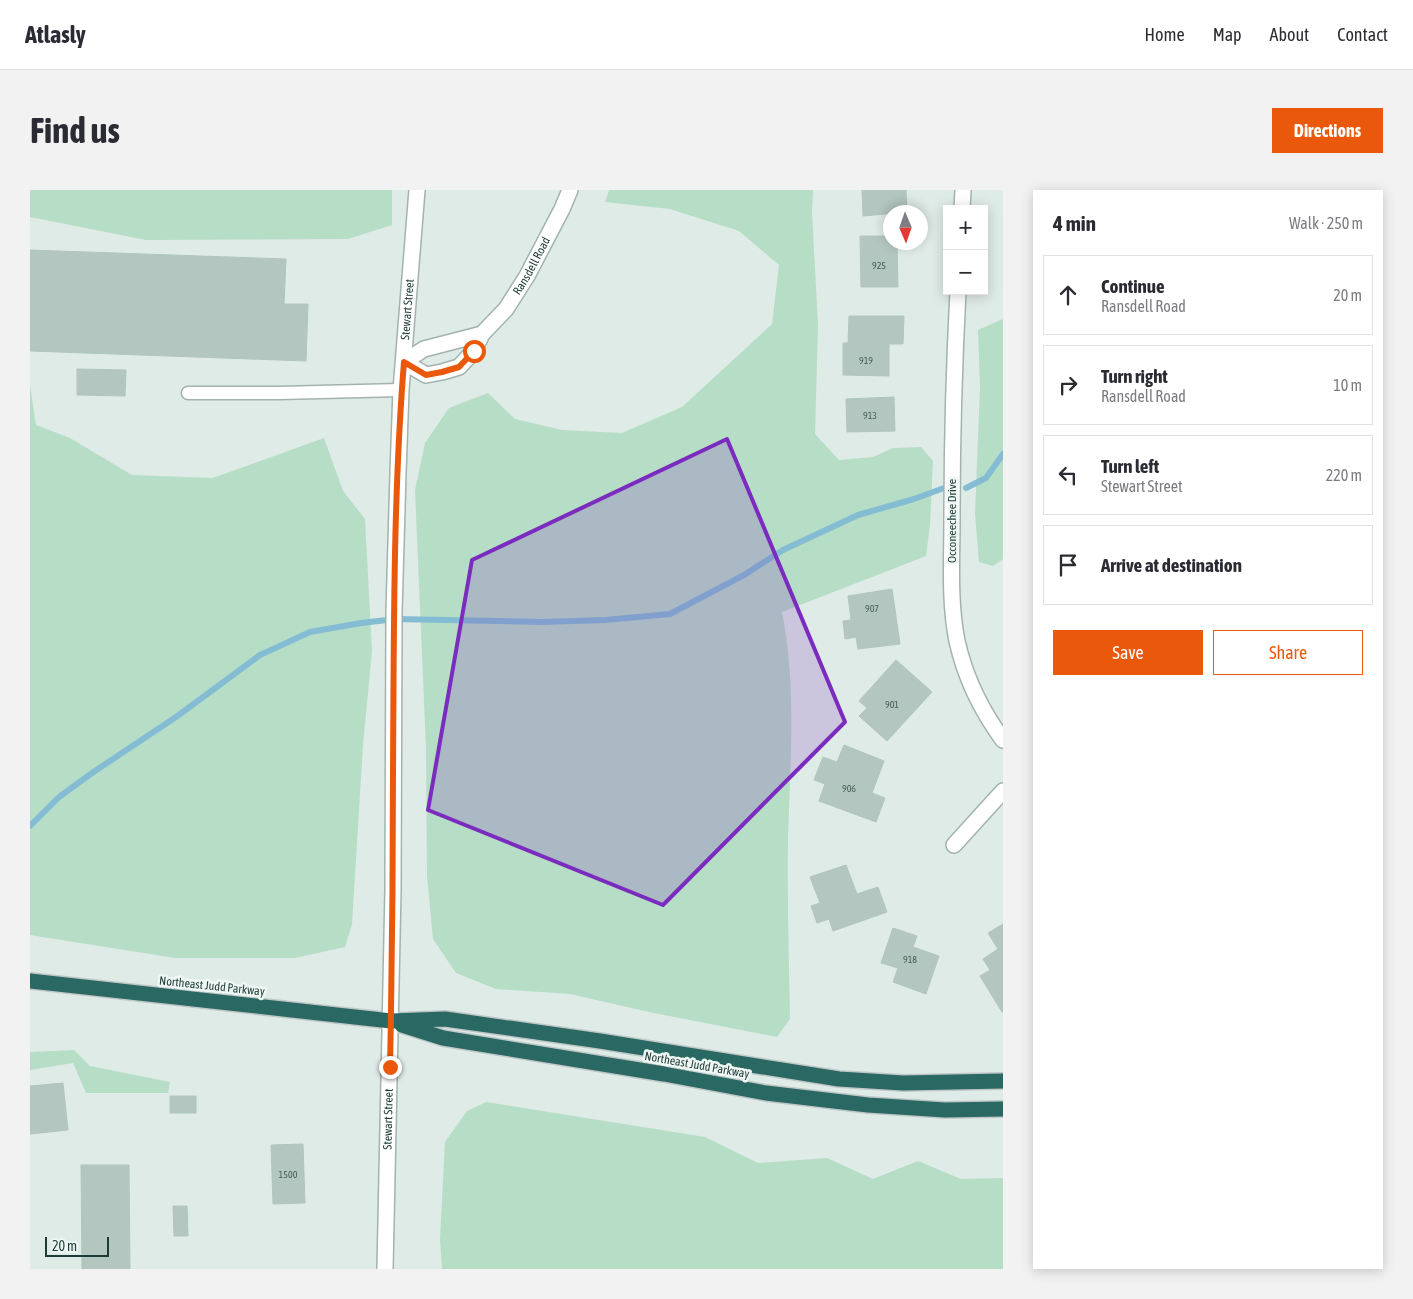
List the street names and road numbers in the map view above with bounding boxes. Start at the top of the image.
street label: Ransdell Road [510,235,553,297]
street label: Stewart Street [398,278,417,341]
street label: Occoneechee Drive [945,479,959,563]
street label: Northeast Judd Parkway [159,973,266,999]
street label: Northeast Judd Parkway [644,1049,750,1081]
street label: Stewart Street [381,1088,396,1150]

